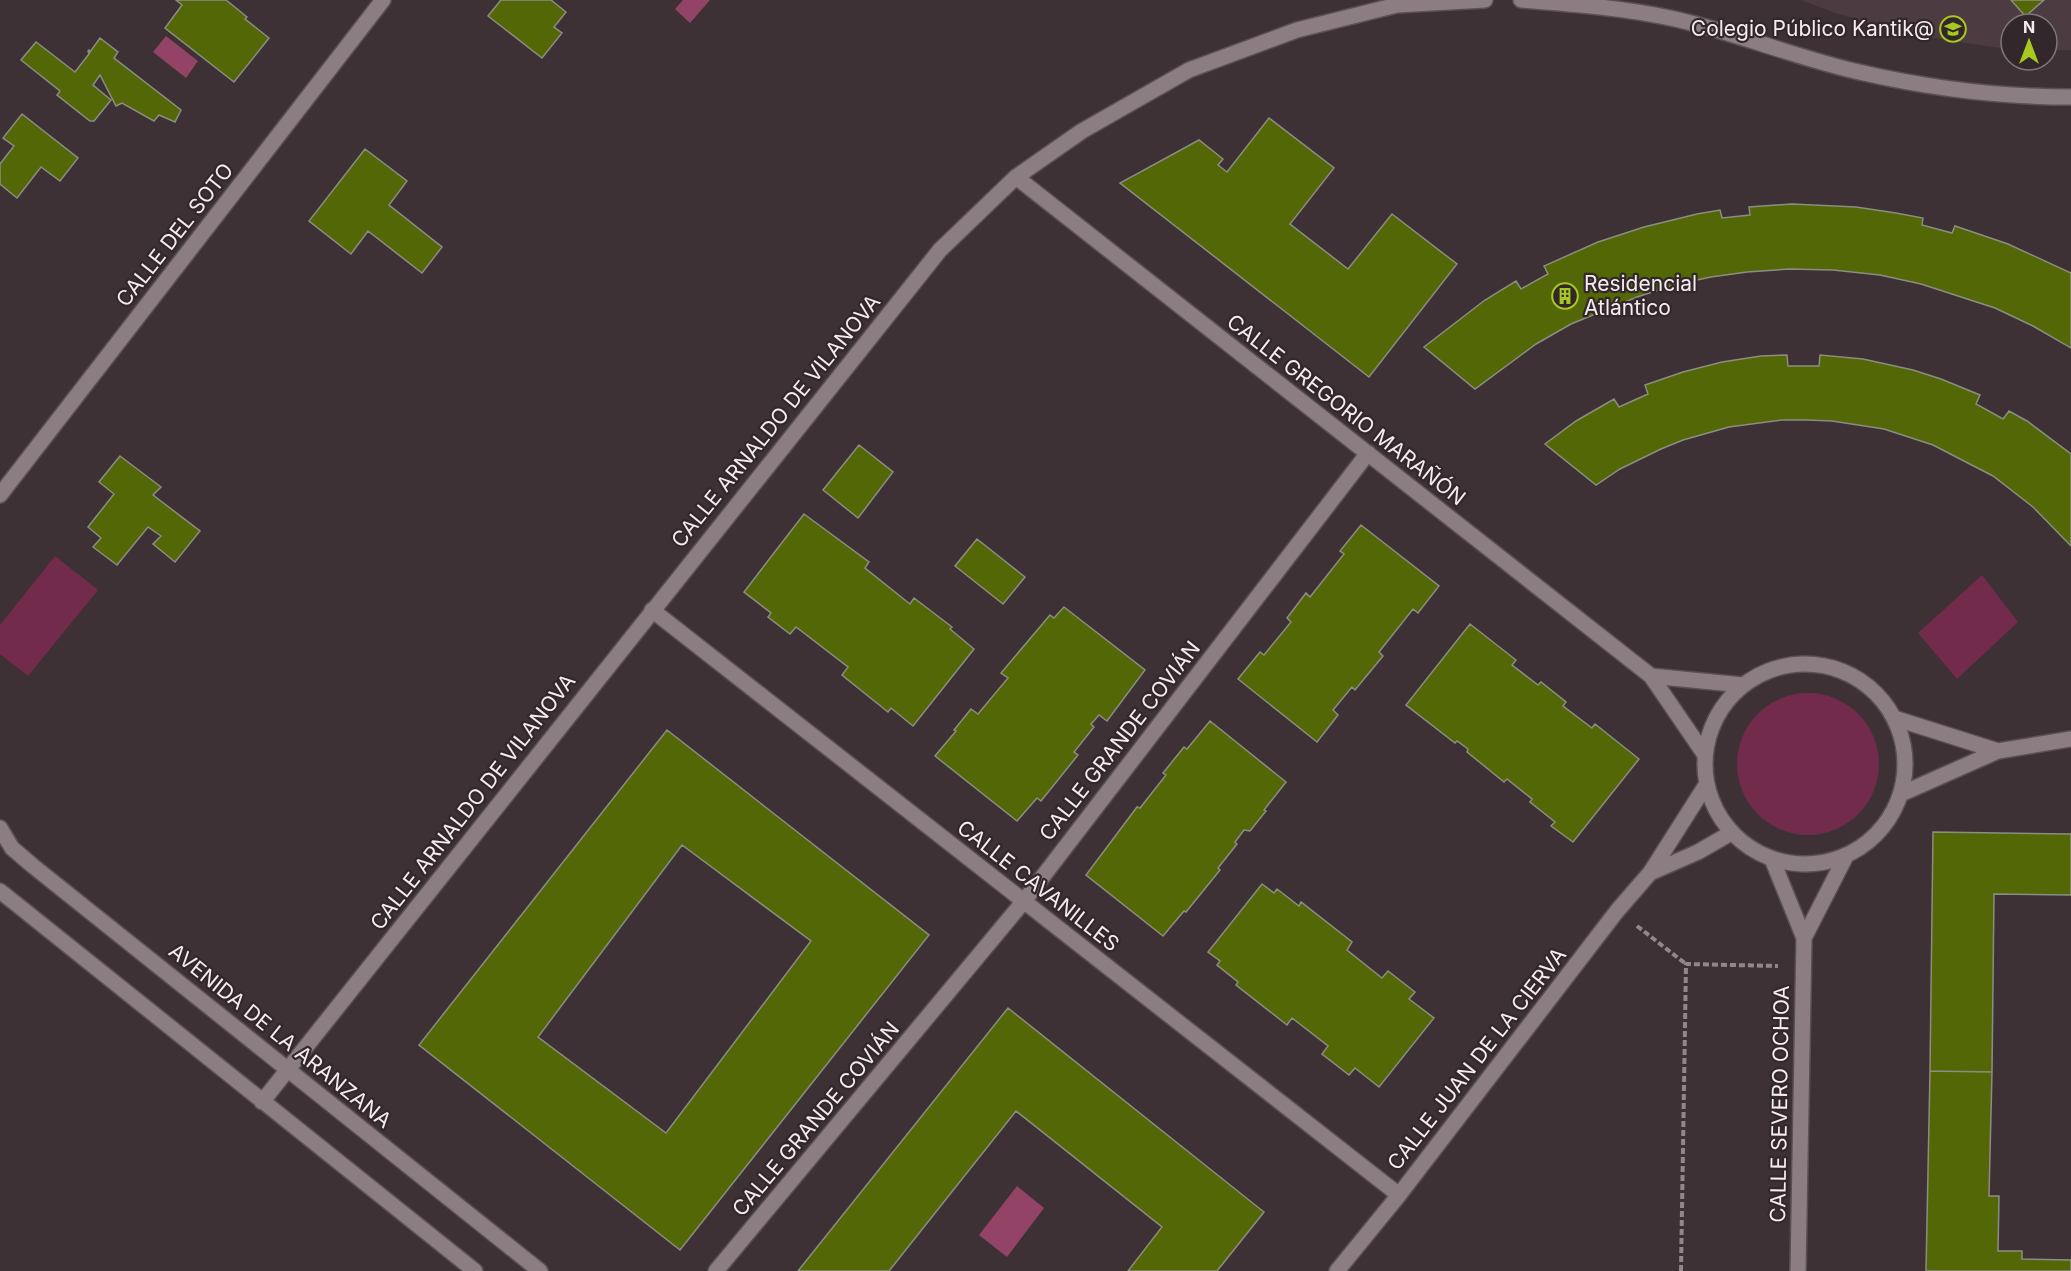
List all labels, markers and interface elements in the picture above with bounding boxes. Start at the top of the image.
north arrow [1999,12,2059,72]
school or university icon: Colegio Público Kantik@ [1938,14,1968,44]
place label: Colegio Público Kantik@ [1691,16,1934,41]
text: N [2023,17,2035,37]
street label: CALLE DEL SOTO [111,158,238,311]
place label: Residencial Atlántico [1584,271,1697,320]
building icon: Residencial Atlántico [1550,281,1580,311]
street label: CALLE ARNALDO DE VILANOVA [666,289,885,552]
street label: CALLE GREGORIO MARAÑÓN [1222,308,1471,510]
street label: CALLE GRANDE COVIÁN [1033,635,1205,845]
street label: CALLE ARNALDO DE VILANOVA [365,669,580,935]
street label: CALLE CAVANILLES [952,815,1124,957]
street label: AVENIDA DE LA ARANZANA [164,938,396,1133]
street label: CALLE JUAN DE LA CIERVA [1382,942,1571,1175]
street label: CALLE SEVERO OCHOA [1765,985,1794,1223]
street label: CALLE GRANDE COVIÁN [726,1016,904,1221]

